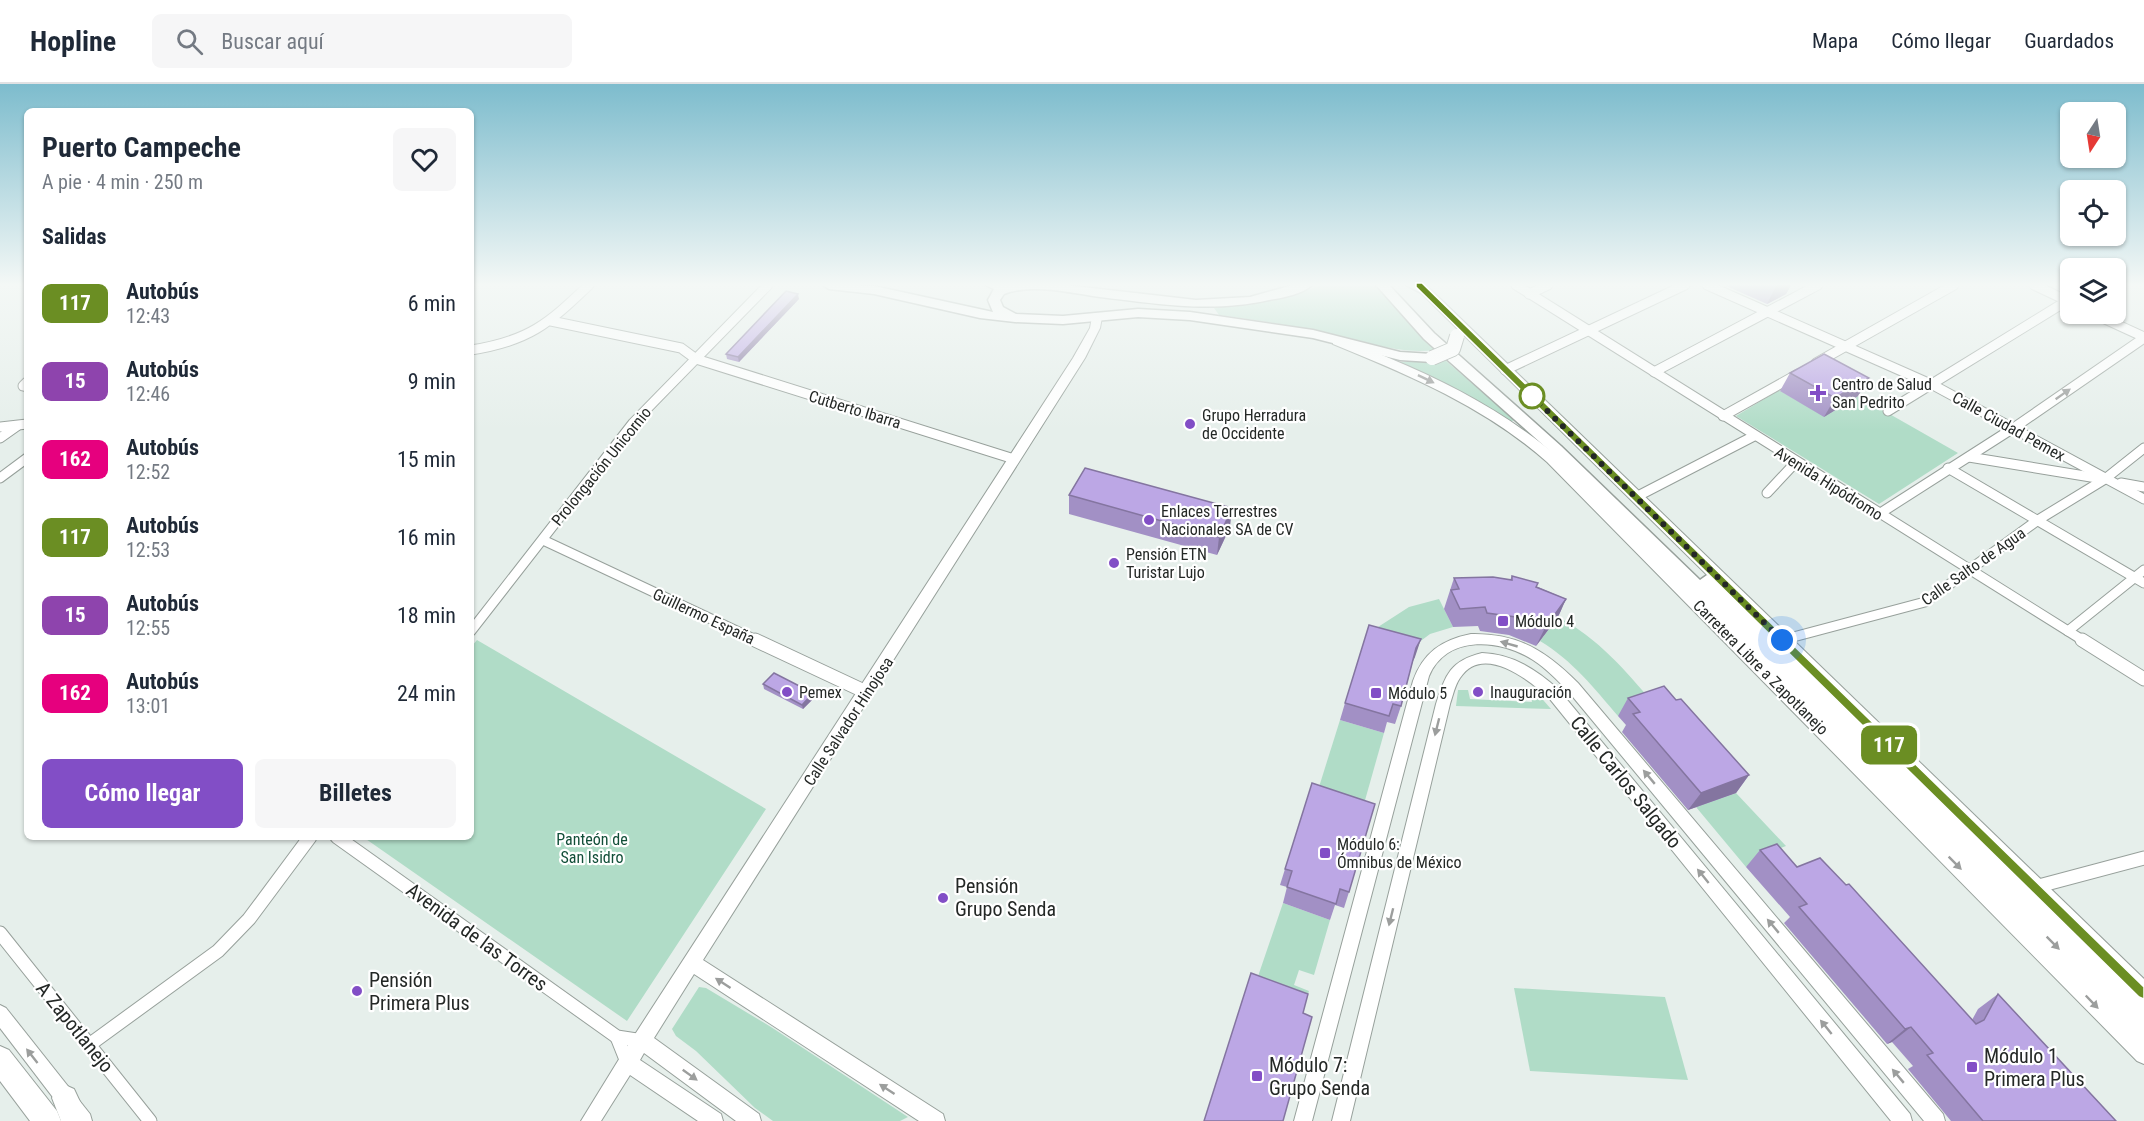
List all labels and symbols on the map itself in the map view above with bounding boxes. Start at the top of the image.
north arrow [2060,102,2126,168]
one-way arrow [1418,374,1435,384]
place label: Centro de Salud San Pedrito [1832,375,1932,412]
unlabelled marker [1519,383,1545,409]
marker: Centro de Salud San Pedrito [1809,384,1827,402]
street label: Cutberto Ibarra [807,386,903,432]
street label: Calle Ciudad Pemex [1949,388,2068,465]
one-way arrow [2055,388,2071,400]
street label: Prolongación Unicornio [548,403,655,530]
place label: Grupo Herradura de Occidente [1202,406,1306,443]
marker: Grupo Herradura de Occidente [1183,417,1197,431]
street label: Avenida Hipódromo [1771,442,1886,524]
place label: Enlaces Terrestres Nacionales SA de CV [1161,502,1294,539]
marker: Enlaces Terrestres Nacionales SA de CV [1142,513,1156,527]
street label: Calle Salto de Agua [1918,523,2029,609]
place label: Pensión ETN Turistar Lujo [1126,545,1207,582]
marker: Pensión ETN Turistar Lujo [1107,556,1121,570]
street label: Guillermo España [650,584,758,648]
street label: Carretera Libre a Zapotlanejo [1689,596,1832,739]
place label: Módulo 4 [1515,612,1574,631]
marker: Módulo 4 [1496,614,1510,628]
your location [1767,625,1797,655]
one-way arrow [1500,639,1518,648]
street label: Calle Salvador Hinojosa [800,653,897,789]
place label: Pemex [799,683,842,702]
place label: Inauguración [1490,683,1572,702]
place label: Módulo 5 [1388,684,1447,703]
marker: Pemex [780,685,794,699]
marker: Inauguración [1471,685,1485,699]
marker: Módulo 5 [1369,686,1383,700]
street label: Calle Carlos Salgado [1565,711,1687,853]
one-way arrow [1432,718,1442,737]
line badge: 117 [1854,726,1924,764]
one-way arrow [1643,769,1655,784]
park label: Panteón de San Isidro [556,830,628,867]
place label: Módulo 6: Ómnibus de México [1337,835,1462,872]
marker: Módulo 6: Ómnibus de México [1318,846,1332,860]
one-way arrow [1948,855,1962,870]
one-way arrow [1697,868,1709,883]
place label: Pensión Grupo Senda [955,874,1056,921]
street label: Avenida de las Torres [402,878,552,996]
marker: Pensión Grupo Senda [936,891,950,905]
one-way arrow [1385,908,1395,926]
one-way arrow [1767,918,1780,934]
one-way arrow [2046,936,2060,950]
place label: Pensión Primera Plus [369,968,470,1015]
street label: A Zapotlanejo [31,977,119,1077]
one-way arrow [715,977,731,988]
marker: Pensión Primera Plus [350,984,364,998]
one-way arrow [2085,994,2099,1008]
one-way arrow [1819,1019,1832,1035]
place label: Módulo 1 Primera Plus [1984,1044,2085,1091]
one-way arrow [26,1048,39,1064]
place label: Módulo 7: Grupo Senda [1269,1053,1370,1100]
marker: Módulo 1 Primera Plus [1965,1060,1979,1074]
one-way arrow [1892,1068,1905,1084]
one-way arrow [683,1069,698,1081]
marker: Módulo 7: Grupo Senda [1250,1069,1264,1083]
one-way arrow [879,1083,895,1095]

